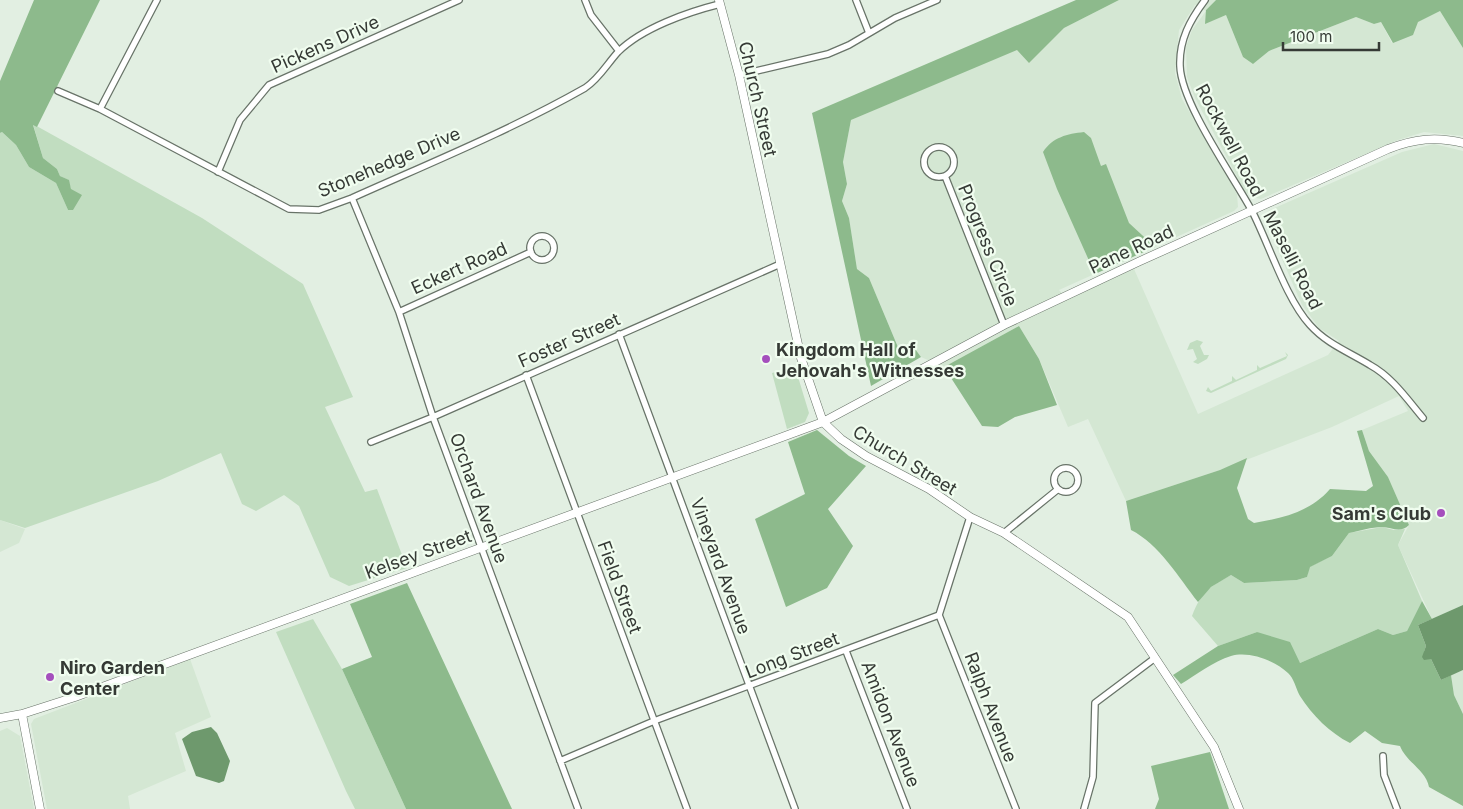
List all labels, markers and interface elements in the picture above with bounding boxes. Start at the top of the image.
street label: Pickens Drive [268,11,382,77]
scale bar [1283,20,1379,52]
text: 100 m [1290,27,1332,46]
street label: Church Street [735,39,781,159]
street label: Rockwell Road [1192,80,1268,200]
street label: Stonehedge Drive [315,123,463,201]
street label: Progress Circle [954,181,1022,309]
street label: Maselli Road [1259,207,1327,313]
street label: Pane Road [1085,220,1177,278]
street label: Eckert Road [408,238,510,298]
street label: Foster Street [515,308,623,372]
place label: Kingdom Hall of Jehovah's Witnesses [776,339,964,381]
marker: Kingdom Hall of Jehovah's Witnesses [760,353,772,365]
street label: Church Street [849,421,961,499]
street label: Orchard Avenue [446,430,512,566]
street label: Vineyard Avenue [687,495,755,637]
place label: Sam's Club [1332,503,1431,524]
marker: Sam's Club [1435,507,1447,519]
street label: Kelsey Street [362,525,474,583]
street label: Field Street [594,538,646,636]
street label: Long Street [742,628,842,682]
street label: Ralph Avenue [960,649,1022,765]
place label: Niro Garden Center [60,657,165,699]
street label: Amidon Avenue [857,658,925,790]
marker: Niro Garden Center [44,671,56,683]

